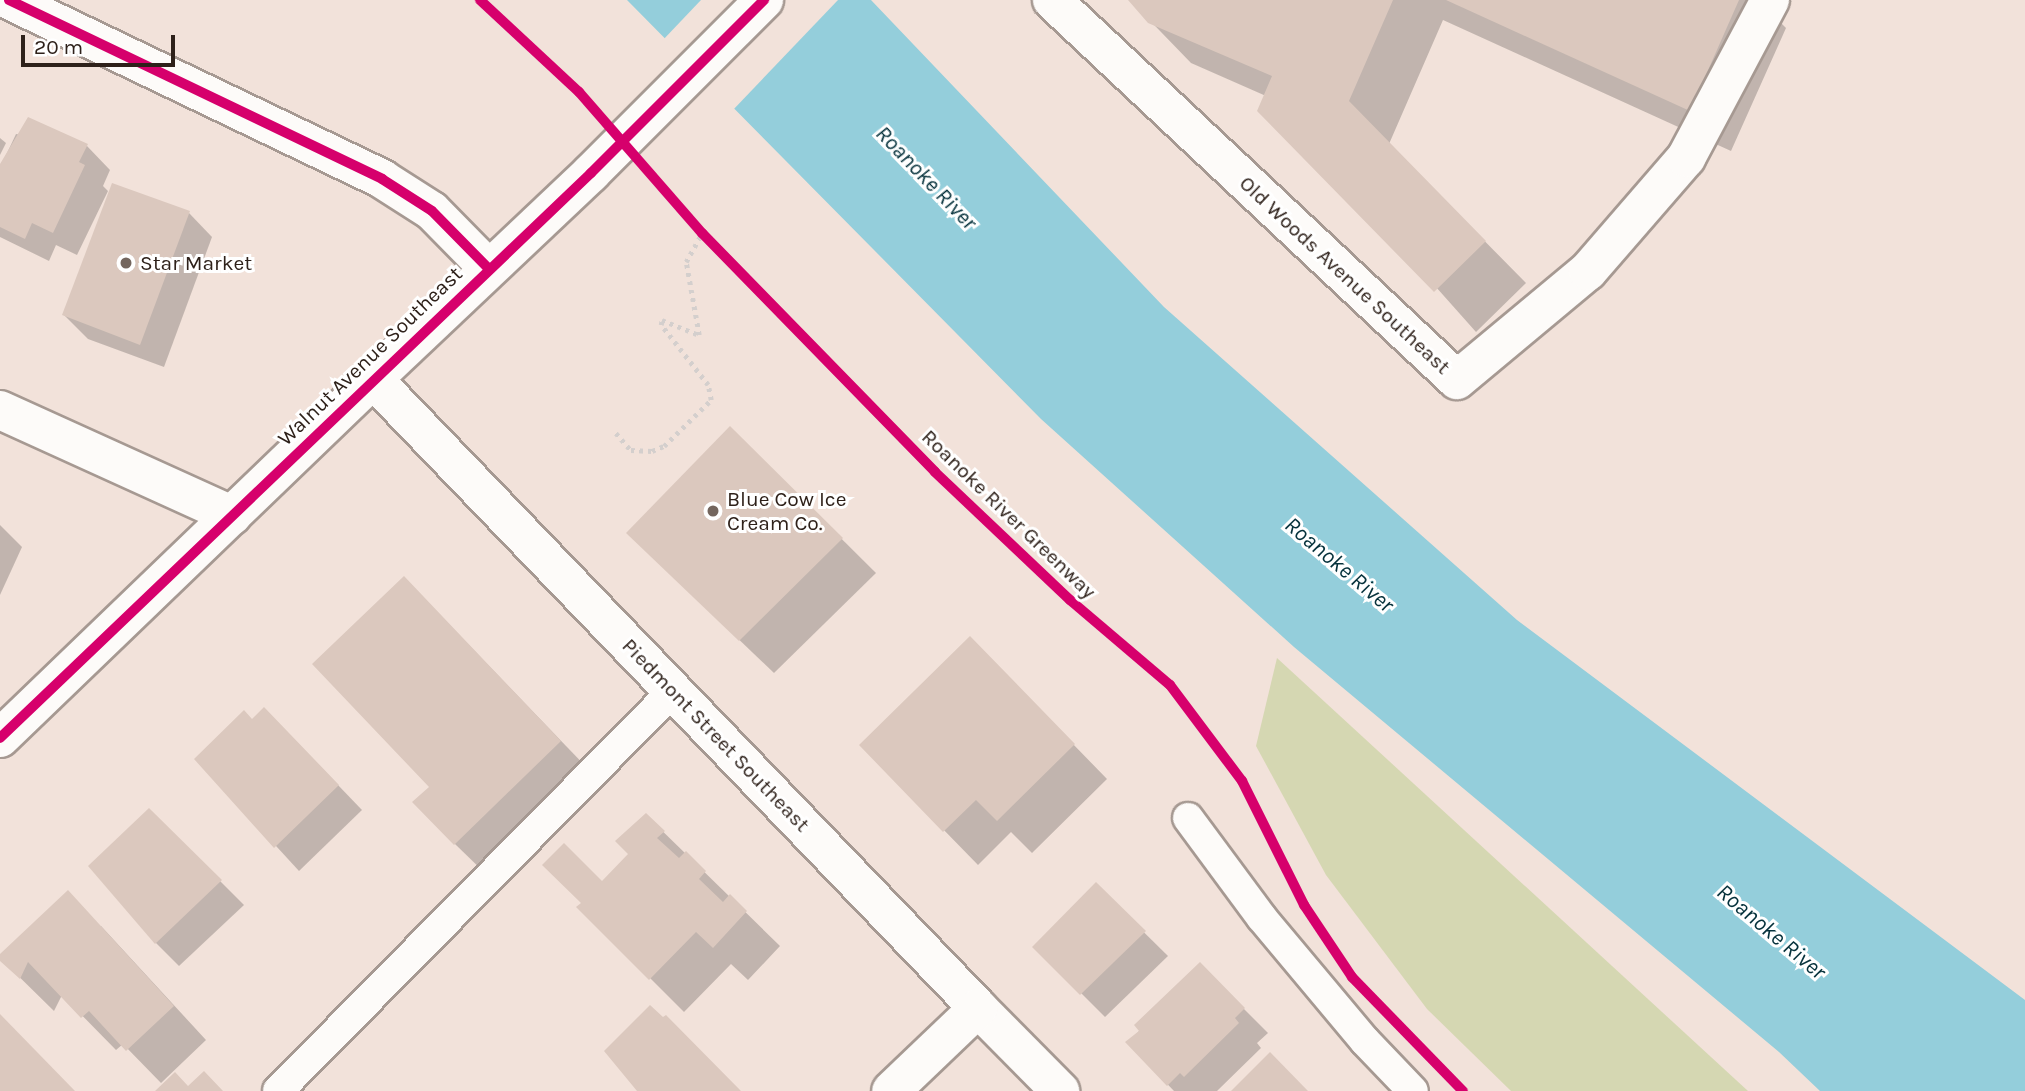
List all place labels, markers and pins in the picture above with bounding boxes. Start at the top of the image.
place label: Star Market [140,250,252,276]
marker: Star Market [118,255,134,271]
place label: Blue Cow Ice Cream Co. [727,486,846,536]
marker: Blue Cow Ice Cream Co. [705,503,721,519]

